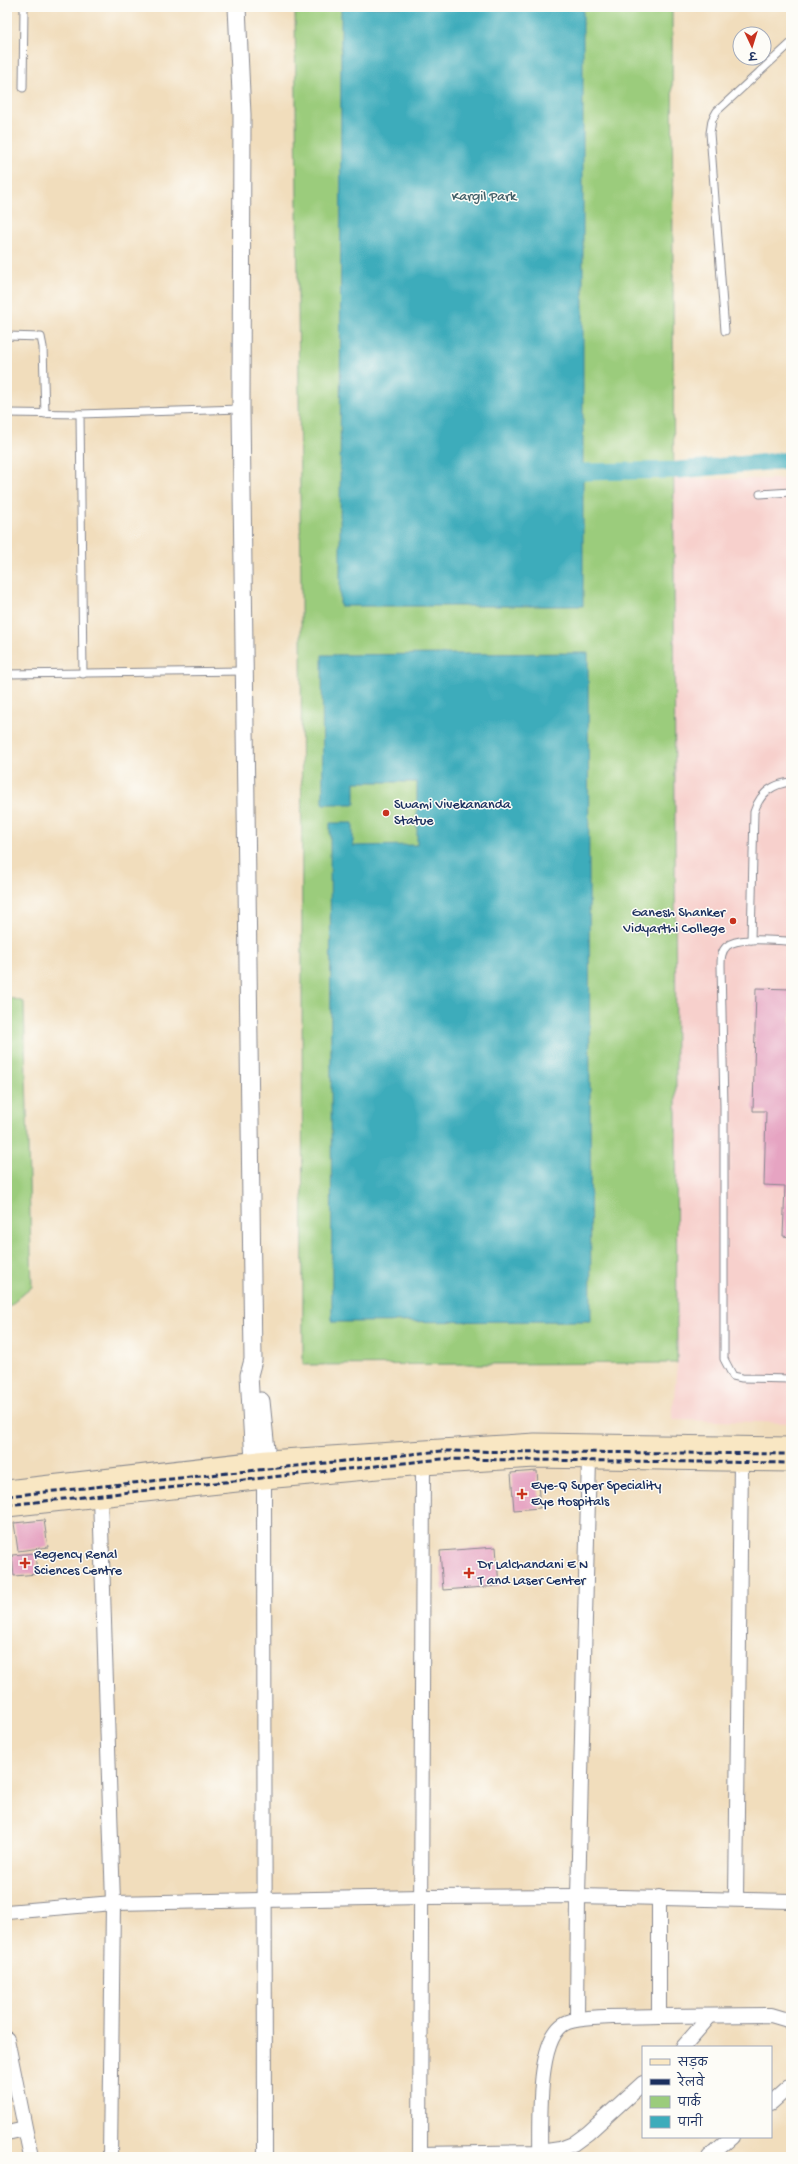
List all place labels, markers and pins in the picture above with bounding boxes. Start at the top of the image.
place label: Swami Vivekananda Statue [394,797,512,830]
marker: Swami Vivekananda Statue [381,808,391,818]
place label: Ganesh Shanker Vidyarthi College [622,905,726,938]
marker: Ganesh Shanker Vidyarthi College [728,916,738,926]
place label: Eye-Q Super Speciality Eye Hospitals [531,1478,661,1511]
marker: Eye-Q Super Speciality Eye Hospitals [516,1488,528,1500]
place label: Regency Renal Sciences Centre [34,1547,123,1580]
marker: Regency Renal Sciences Centre [19,1557,31,1569]
place label: Dr Lalchandani E N T and Laser Center [477,1557,588,1590]
marker: Dr Lalchandani E N T and Laser Center [463,1567,475,1579]

